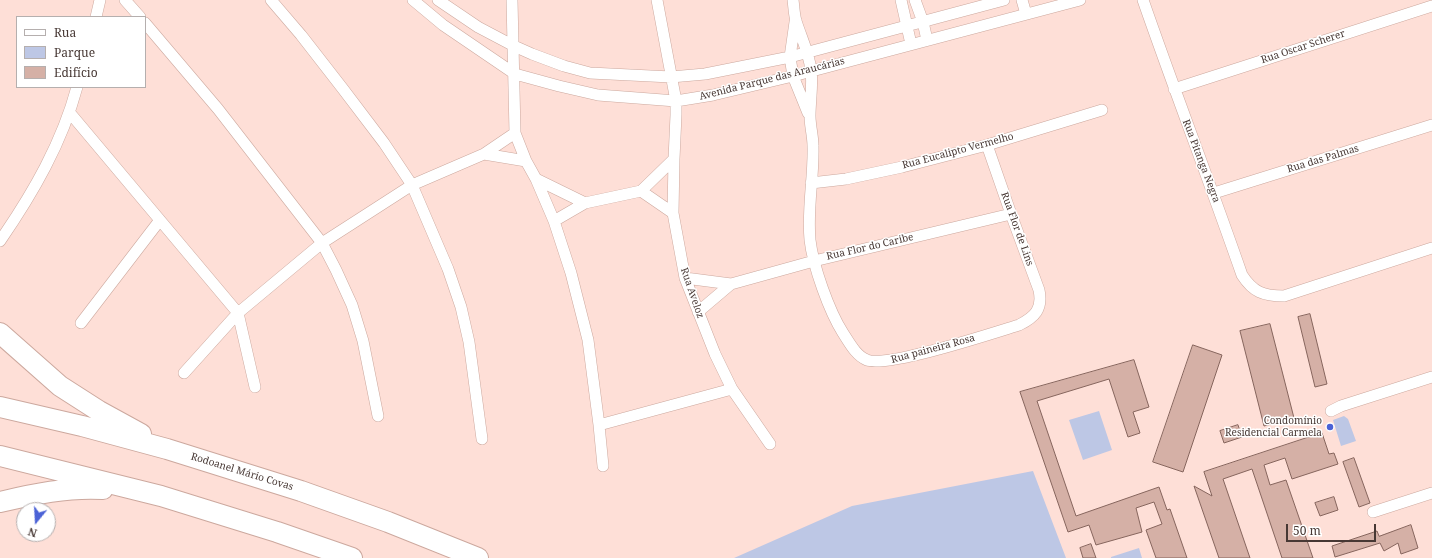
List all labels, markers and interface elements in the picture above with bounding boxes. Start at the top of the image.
legend [16,16,146,88]
text: Rua [54,24,76,41]
street label: Rua Oscar Scherer [1259,28,1347,66]
text: Parque [54,44,95,61]
street label: Avenida Parque das Araucárias [698,55,846,103]
text: Edifício [54,64,98,81]
street label: Rua Pitanga Negra [1180,118,1222,204]
street label: Rua Eucalipto Vermelho [901,130,1015,172]
street label: Rua das Palmas [1286,142,1360,176]
street label: Rua Flor de Lins [998,190,1036,268]
street label: Rua Flor do Caribe [825,231,915,263]
street label: Rua Aveloz [678,266,706,320]
street label: Rua paineira Rosa [890,332,976,366]
place label: Condomínio Residencial Carmela [1225,415,1322,438]
marker: Condomínio Residencial Carmela [1325,422,1335,432]
street label: Rodoanel Mário Covas [189,451,295,493]
north arrow [16,502,56,542]
scale bar [1288,516,1378,542]
text: 50 m [1293,522,1321,539]
text: N [26,524,39,541]

